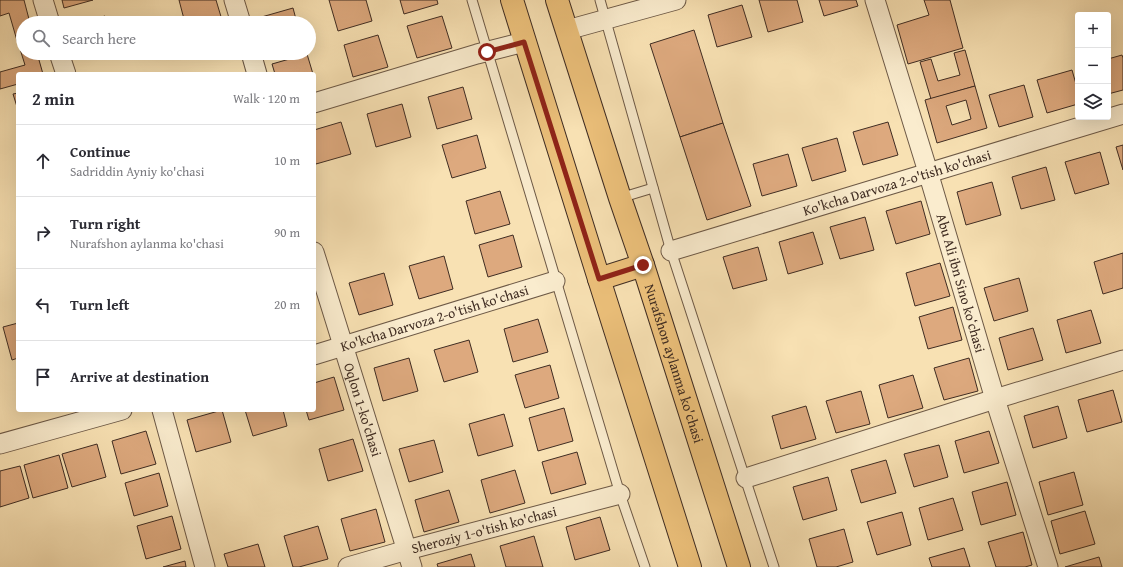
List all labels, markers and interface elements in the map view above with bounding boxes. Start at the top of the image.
map controls [1075,12,1111,120]
button: + [1075,12,1111,48]
search box [16,16,316,60]
icon: search [30,27,52,49]
text: Search here [62,28,136,49]
route start [478,43,496,61]
button: − [1075,48,1111,84]
button: layers [1075,84,1111,120]
text: 2 min [32,86,74,111]
text: Walk · 120 m [233,89,300,108]
text: Continue [70,141,131,162]
street label: Ko'kcha Darvoza 2-o'tish ko'chasi [800,145,993,221]
icon: ahead [32,150,54,172]
text: 10 m [274,151,300,170]
text: Sadriddin Ayniy ko'chasi [70,162,204,181]
street label: Abu Ali ibn Sino koʻchasi [932,211,990,355]
text: Turn right [70,213,141,234]
icon: right [32,222,54,244]
text: 90 m [274,223,300,242]
text: Nurafshon aylanma ko'chasi [70,234,224,253]
route end [634,256,652,274]
street label: Ko'kcha Darvoza 2-o'tish ko'chasi [338,280,531,356]
street label: Nurafshon aylanma ko'chasi [640,281,709,446]
icon: left [32,294,54,316]
text: Turn left [70,294,129,315]
text: 20 m [274,295,300,314]
street label: Oqlon 1-ko'chasi [339,360,387,459]
icon: arrive [32,366,54,388]
text: Arrive at destination [70,366,209,387]
street label: Sheroziy 1-o'tish ko'chasi [409,501,559,558]

